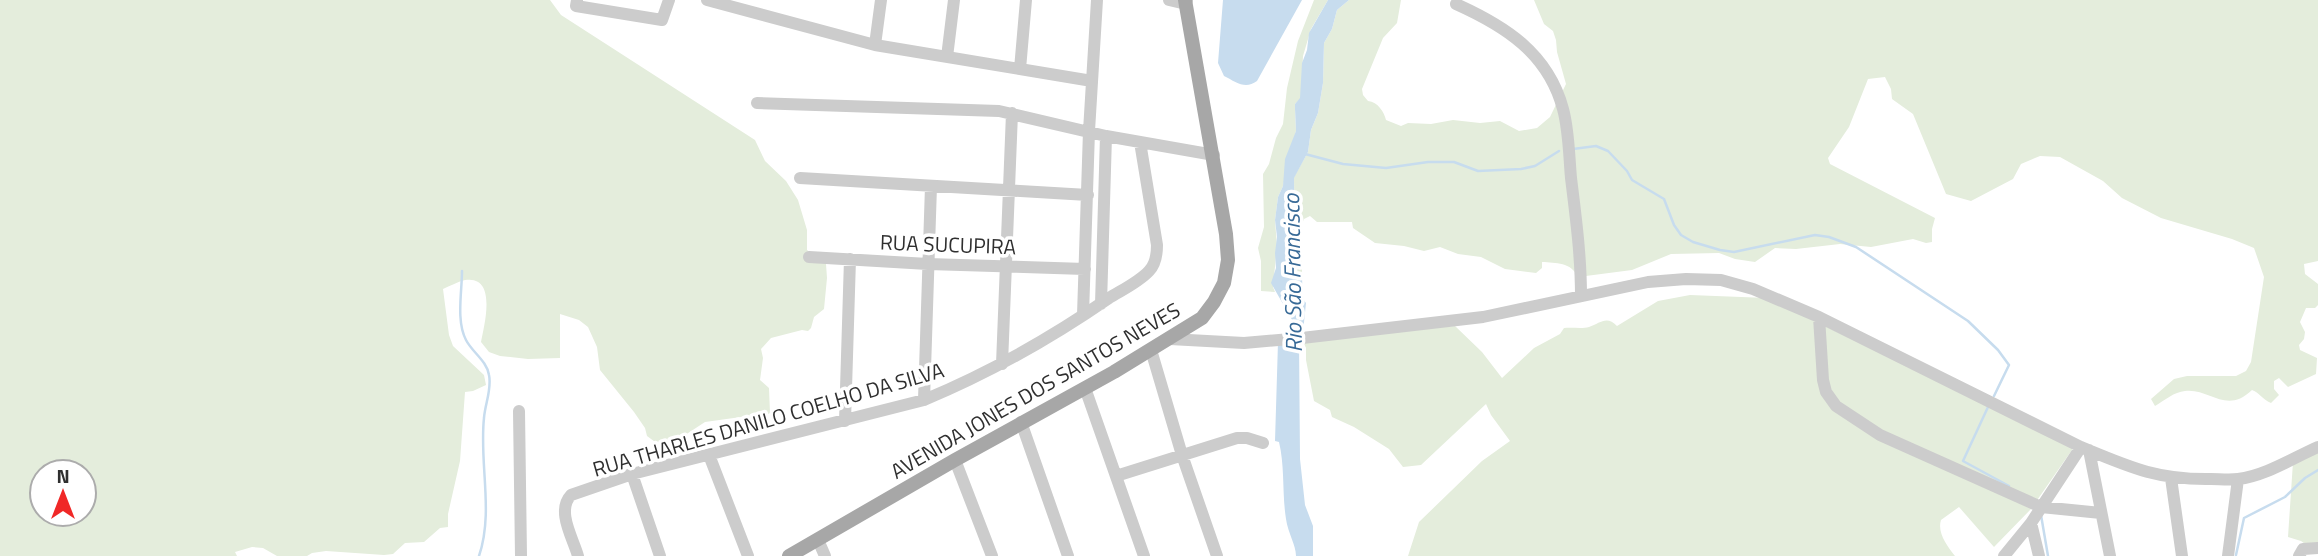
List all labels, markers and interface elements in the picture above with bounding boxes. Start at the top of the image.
water label: Rio São Francisco [1273,193,1311,353]
street label: RUA SUCUPIRA [879,226,1017,262]
street label: AVENIDA JONES DOS SANTOS NEVES [884,294,1186,486]
street label: RUA THARLES DANILO COELHO DA SILVA [589,353,948,485]
north arrow [28,458,98,528]
text: N [56,461,70,490]

